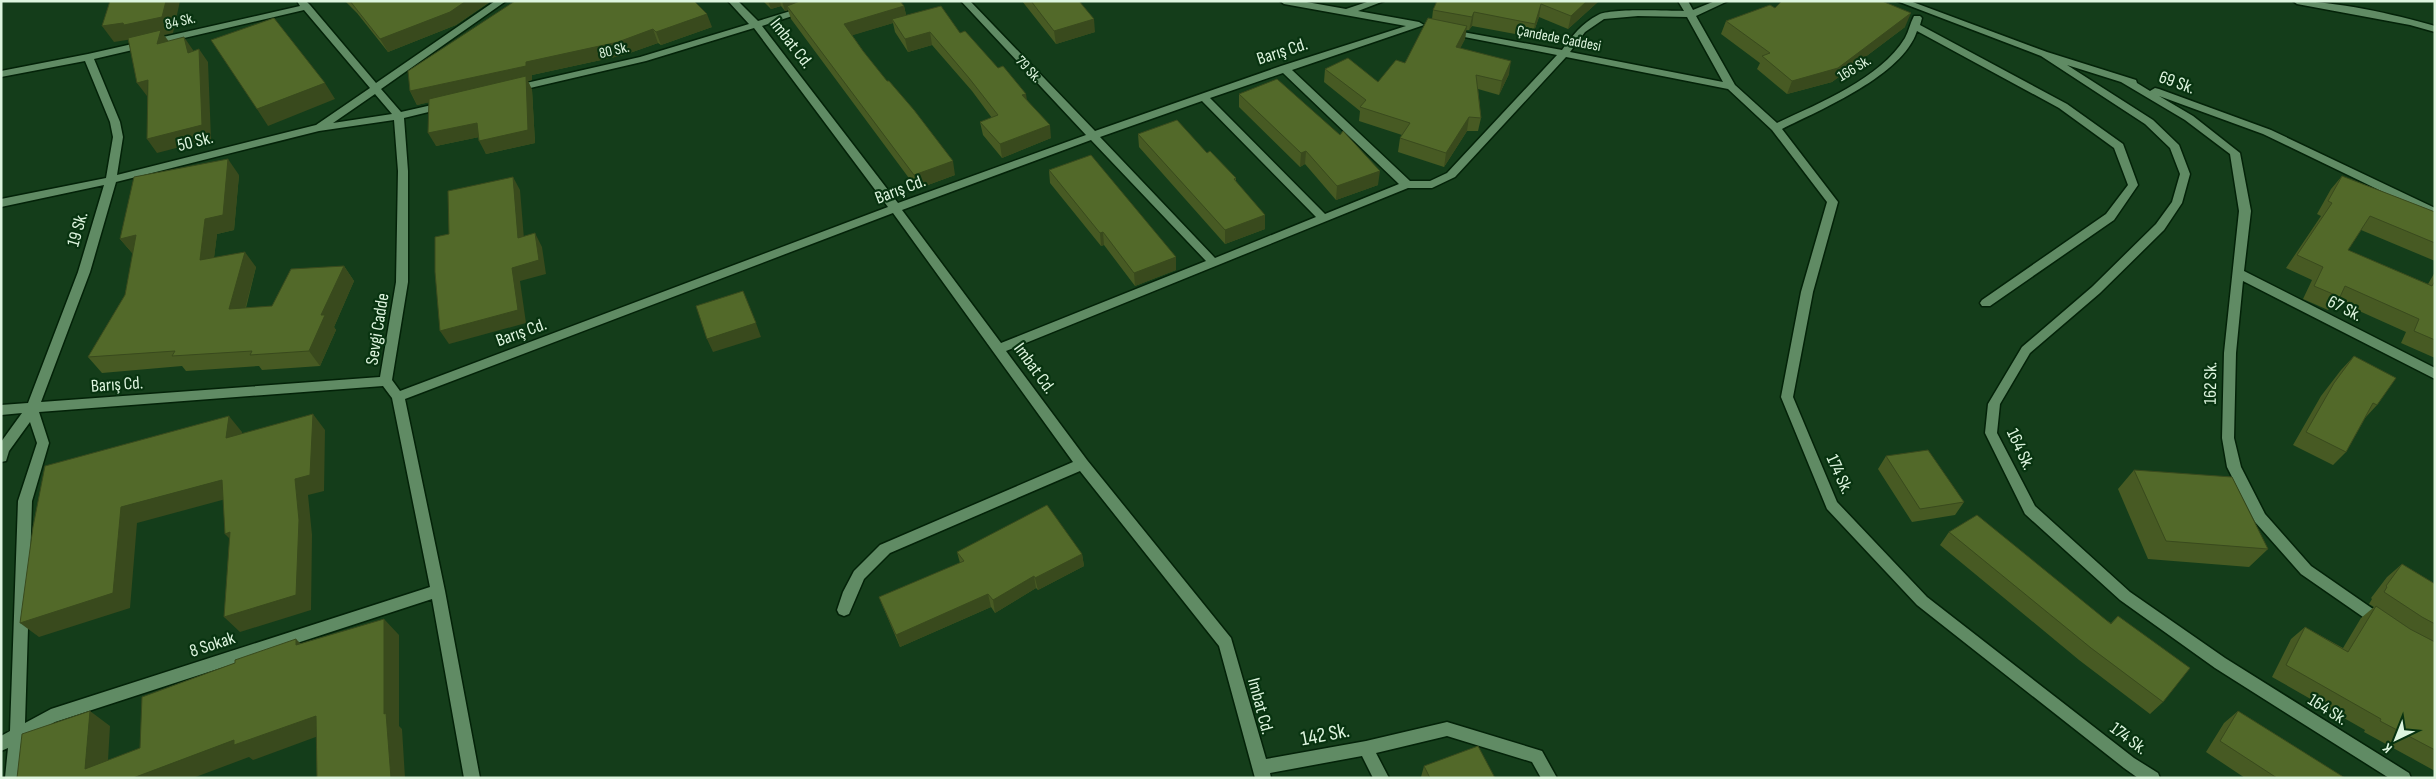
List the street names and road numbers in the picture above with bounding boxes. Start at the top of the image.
street label: 84 Sk. [163,9,197,34]
street label: Imbat Cd. [766,14,818,72]
street label: Çandede Caddesi [1515,21,1603,56]
street label: Barış Cd. [1254,33,1310,70]
street label: 80 Sk. [597,38,631,63]
street label: 166 Sk. [1834,51,1875,86]
street label: 79 Sk. [1011,52,1046,87]
street label: 69 Sk. [2156,66,2198,99]
street label: 50 Sk. [175,127,215,156]
street label: Barış Cd. [872,170,928,209]
street label: 19 Sk. [63,209,92,249]
street label: 67 Sk. [2324,291,2366,326]
street label: Sevgi Cadde [361,292,394,366]
street label: Barış Cd. [493,314,549,351]
street label: Imbat Cd. [1009,339,1060,398]
street label: 162 Sk. [2200,362,2221,404]
street label: Barış Cd. [90,372,144,397]
street label: 164 Sk. [2002,425,2039,473]
street label: 174 Sk. [1822,451,1857,497]
street label: 8 Sokak [187,627,238,662]
street label: Imbat Cd. [1243,676,1278,737]
street label: 164 Sk. [2304,689,2351,730]
street label: 142 Sk. [1299,718,1352,751]
street label: 174 Sk. [2106,718,2151,759]

